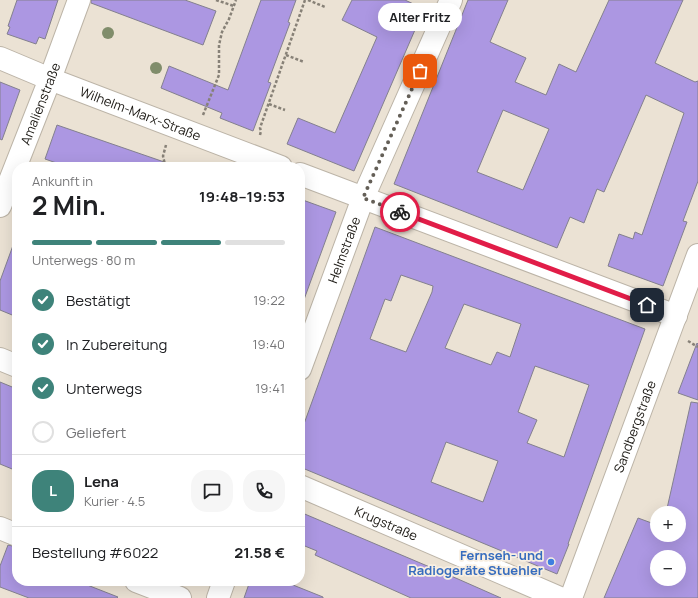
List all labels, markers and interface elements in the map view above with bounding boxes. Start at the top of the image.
callout: Alter Fritz [378,3,462,31]
text: Alter Fritz [389,8,451,26]
pin [403,54,437,88]
street label: Amalienstraße [16,60,64,147]
icon: bag [409,60,431,82]
street label: Wilhelm-Marx-Straße [77,82,204,145]
text: Ankunft in [32,172,93,190]
text: 19:48–19:53 [199,186,285,207]
text: 2 Min. [32,187,106,223]
courier [380,192,420,232]
icon: bike [389,201,411,223]
street label: Helmstraße [323,214,365,286]
text: Unterwegs · 80 m [32,251,135,269]
pin [630,288,664,322]
icon: check [32,289,54,311]
text: Bestätigt [66,290,131,311]
text: 19:22 [253,291,285,309]
icon: home [636,294,658,316]
icon: check [32,333,54,355]
text: In Zubereitung [66,334,167,355]
text: 19:40 [252,335,285,353]
icon: check [32,377,54,399]
street label: Sandbergstraße [609,377,660,475]
text: Unterwegs [66,378,142,399]
text: 19:41 [255,379,285,397]
text: Geliefert [66,422,126,443]
button: chat [191,470,233,512]
button: phone [243,470,285,512]
text: Lena [84,471,119,492]
text: L [49,480,57,501]
text: Kurier · 4.5 [84,492,145,510]
street label: Krugstraße [352,502,421,545]
map controls [650,506,686,586]
button: + [650,506,686,542]
text: Bestellung #6022 [32,542,158,563]
text: 21.58 € [234,542,285,563]
place label: Fernseh- und Radiogeräte Stuehler [408,546,543,579]
button: − [650,550,686,586]
marker: Fernseh- und Radiogeräte Stuehler [546,557,556,567]

